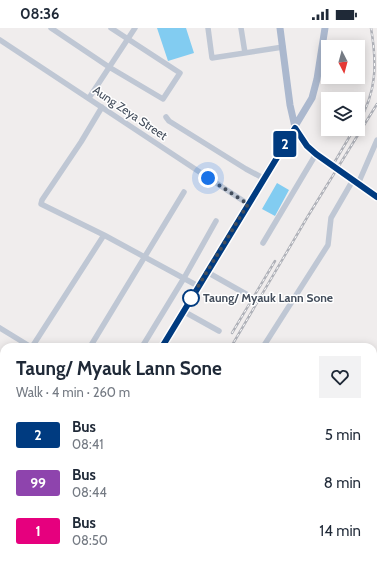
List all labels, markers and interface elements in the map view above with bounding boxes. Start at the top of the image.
text: 08:36 [20,5,60,23]
north arrow [321,40,365,84]
map controls [321,40,365,136]
street label: Aung Zeya Street [90,82,170,143]
button: layers [321,92,365,136]
line badge: 2 [272,131,298,157]
text: 2 [281,135,289,153]
your location [198,168,218,188]
marker: Taung/ Myauk Lann Sone [182,289,200,307]
place label: Taung/ Myauk Lann Sone [203,290,333,305]
button: heart [319,356,361,398]
text: Taung/ Myauk Lann Sone [16,357,222,380]
text: Walk · 4 min · 260 m [16,384,130,400]
text: Bus [72,418,96,436]
text: 2 [34,426,42,444]
text: 5 min [325,426,361,444]
text: 08:41 [72,436,103,452]
text: Bus [72,466,96,484]
text: 99 [30,474,46,492]
text: 8 min [324,474,361,492]
text: 08:44 [72,484,107,500]
text: Bus [72,514,96,532]
text: 1 [35,522,41,540]
text: 14 min [319,522,361,540]
text: 08:50 [72,532,108,548]

